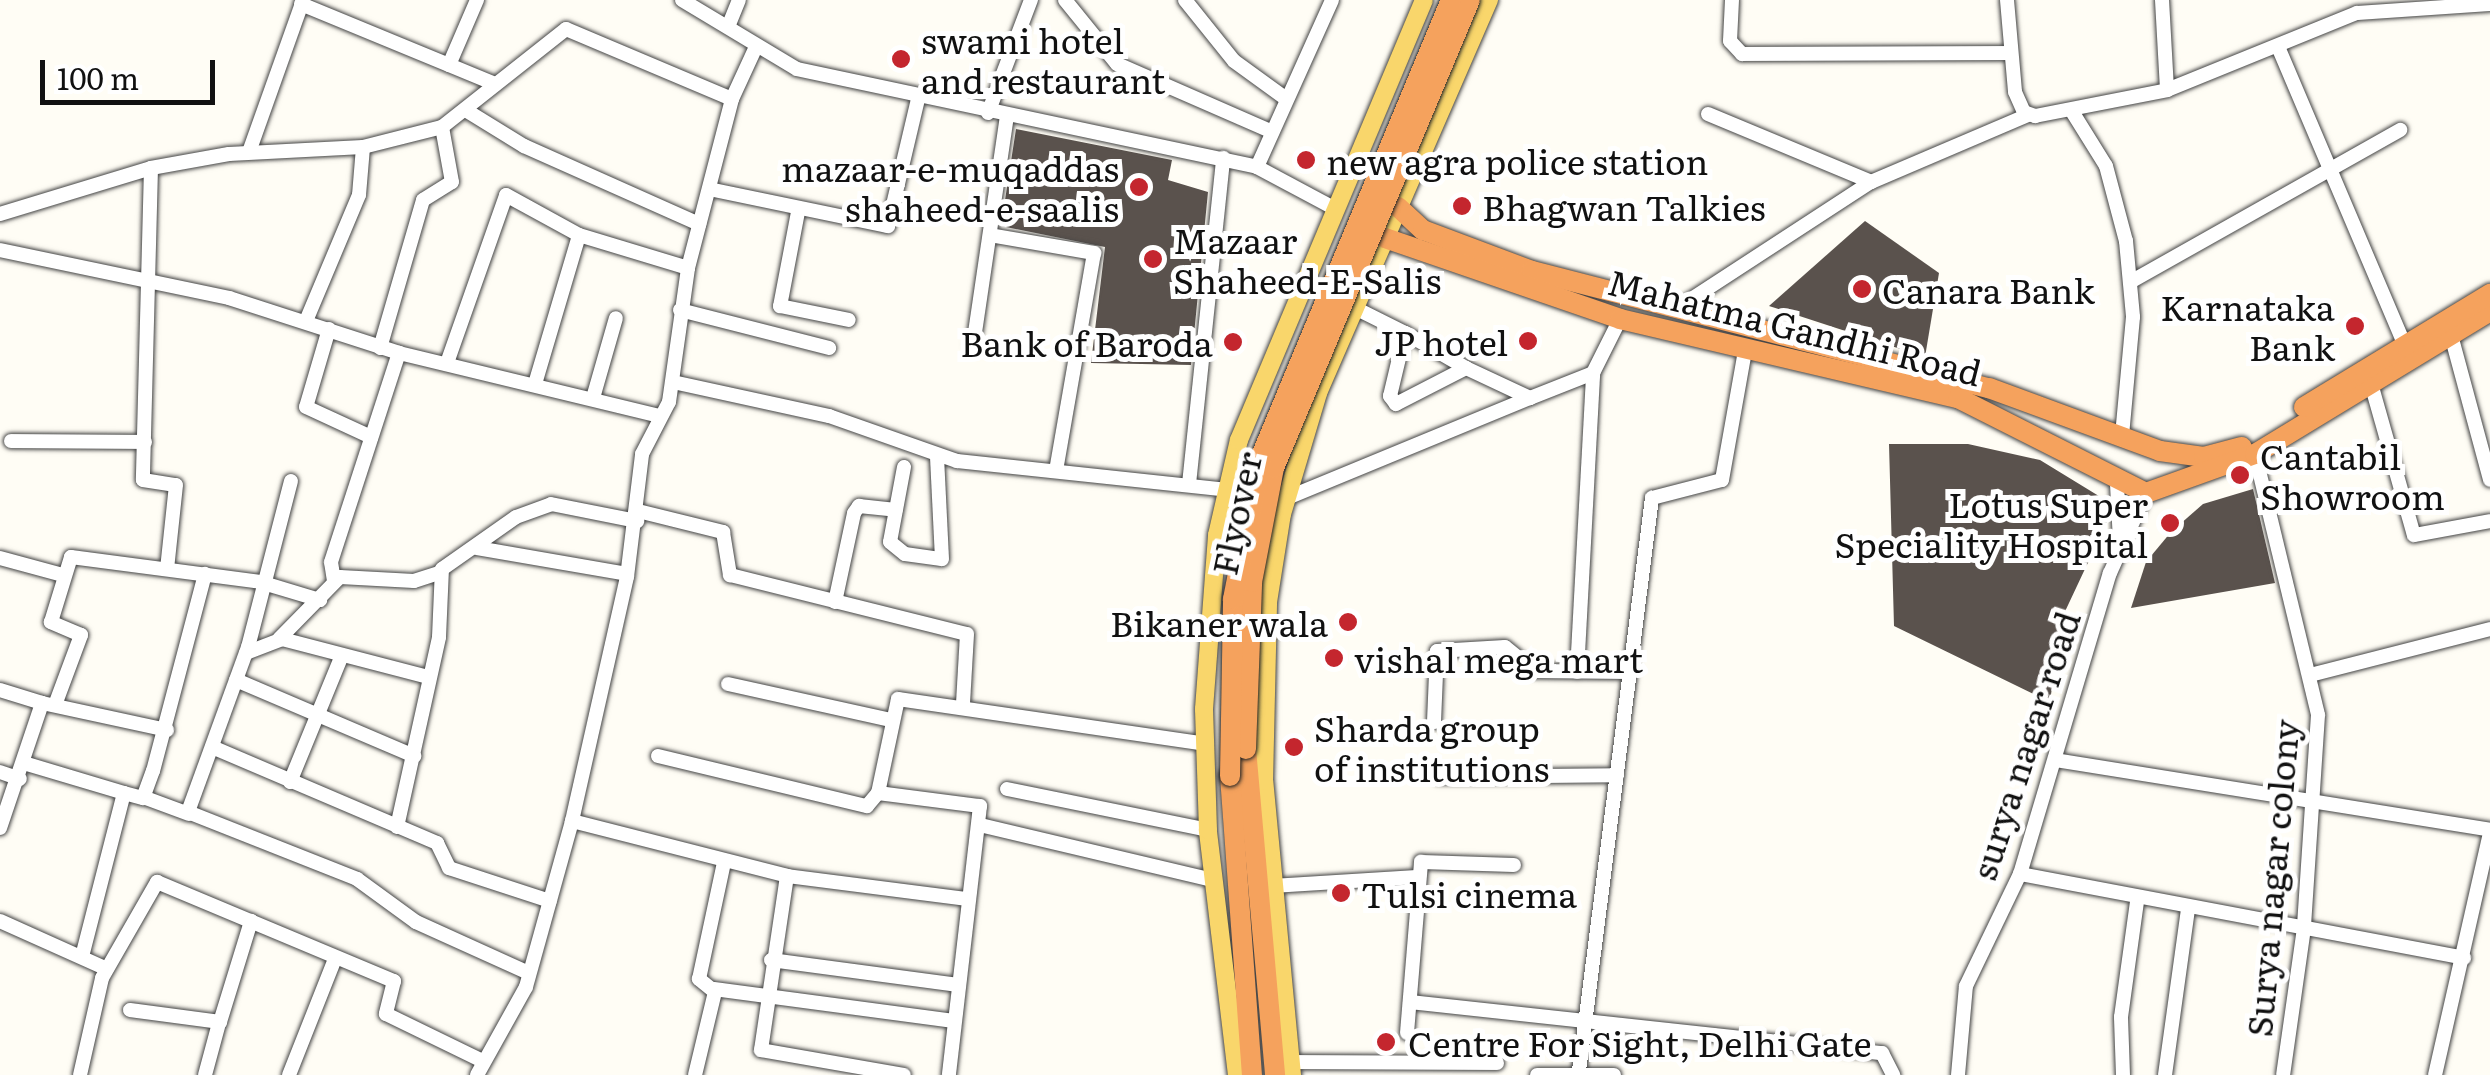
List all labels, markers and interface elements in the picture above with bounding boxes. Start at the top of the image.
place label: swami hotel and restaurant [921,18,1166,100]
scale bar [45,40,220,102]
marker: swami hotel and restaurant [890,48,912,70]
text: 100 m [57,55,139,99]
place label: new agra police station [1326,139,1708,181]
place label: mazaar-e-muqaddas shaheed-e-saalis [781,146,1119,228]
marker: new agra police station [1295,149,1317,171]
marker: mazaar-e-muqaddas shaheed-e-saalis [1128,176,1150,198]
place label: Bhagwan Talkies [1482,185,1765,227]
marker: Bhagwan Talkies [1451,195,1473,217]
place label: Mazaar Shaheed-E-Salis [1173,218,1441,300]
marker: Mazaar Shaheed-E-Salis [1142,248,1164,270]
street label: Mahatma Gandhi Road [1604,259,1986,393]
place label: Canara Bank [1882,268,2095,310]
marker: Canara Bank [1851,278,1873,300]
place label: Karnataka Bank [2160,285,2335,367]
marker: Karnataka Bank [2344,315,2366,337]
place label: JP hotel [1374,320,1508,362]
place label: Bank of Baroda [960,321,1213,363]
marker: JP hotel [1517,330,1539,352]
marker: Bank of Baroda [1222,331,1244,353]
place label: Cantabil Showroom [2260,434,2445,516]
street label: Flyover [1201,448,1269,578]
marker: Cantabil Showroom [2229,464,2251,486]
place label: Lotus Super Speciality Hospital [1834,482,2148,564]
marker: Lotus Super Speciality Hospital [2157,510,2183,536]
place label: Bikaner wala [1110,601,1328,643]
street label: surya nagar road [1961,605,2087,885]
marker: Bikaner wala [1337,611,1359,633]
place label: vishal mega mart [1354,637,1643,679]
marker: vishal mega mart [1323,647,1345,669]
place label: Sharda group of institutions [1314,706,1549,788]
street label: Surya nagar colony [2236,718,2306,1038]
marker: Sharda group of institutions [1283,736,1305,758]
place label: Tulsi cinema [1361,872,1577,914]
marker: Tulsi cinema [1330,882,1352,904]
place label: Centre For Sight, Delhi Gate [1408,1021,1872,1063]
marker: Centre For Sight, Delhi Gate [1373,1029,1399,1055]

